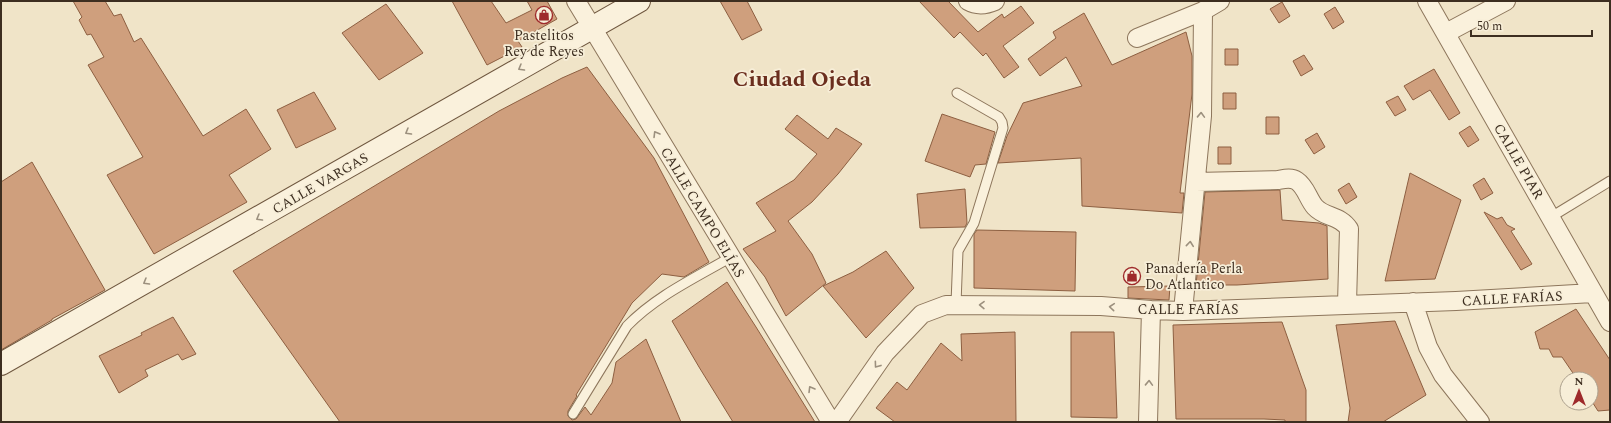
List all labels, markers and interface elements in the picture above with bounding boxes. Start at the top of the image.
shop icon: Pastelitos Rey de Reyes [534,5,554,25]
scale bar [1471,12,1592,38]
text: 50 m [1477,17,1502,36]
place label: Pastelitos Rey de Reyes [504,25,584,62]
district label: Ciudad Ojeda [733,63,872,96]
one-way arrow [518,64,525,71]
one-way arrow [1197,112,1206,118]
street label: CALLE PIAR [1488,119,1549,204]
one-way arrow [405,128,412,135]
one-way arrow [653,131,661,138]
street label: CALLE CAMPO ELÍAS [655,143,750,282]
street label: CALLE VARGAS [268,147,372,219]
one-way arrow [256,213,263,220]
one-way arrow [1185,241,1194,247]
place label: Panadería Perla Do Atlantico [1145,258,1242,295]
shop icon: Panadería Perla Do Atlantico [1122,266,1142,286]
one-way arrow [143,277,150,284]
street label: CALLE FARÍAS [1461,285,1563,312]
street label: CALLE FARÍAS [1138,299,1238,320]
one-way arrow [979,301,985,309]
one-way arrow [1109,303,1115,312]
one-way arrow [875,360,882,367]
north arrow [1559,371,1599,411]
text: N [1575,373,1584,390]
one-way arrow [1145,380,1153,386]
one-way arrow [808,386,816,393]

